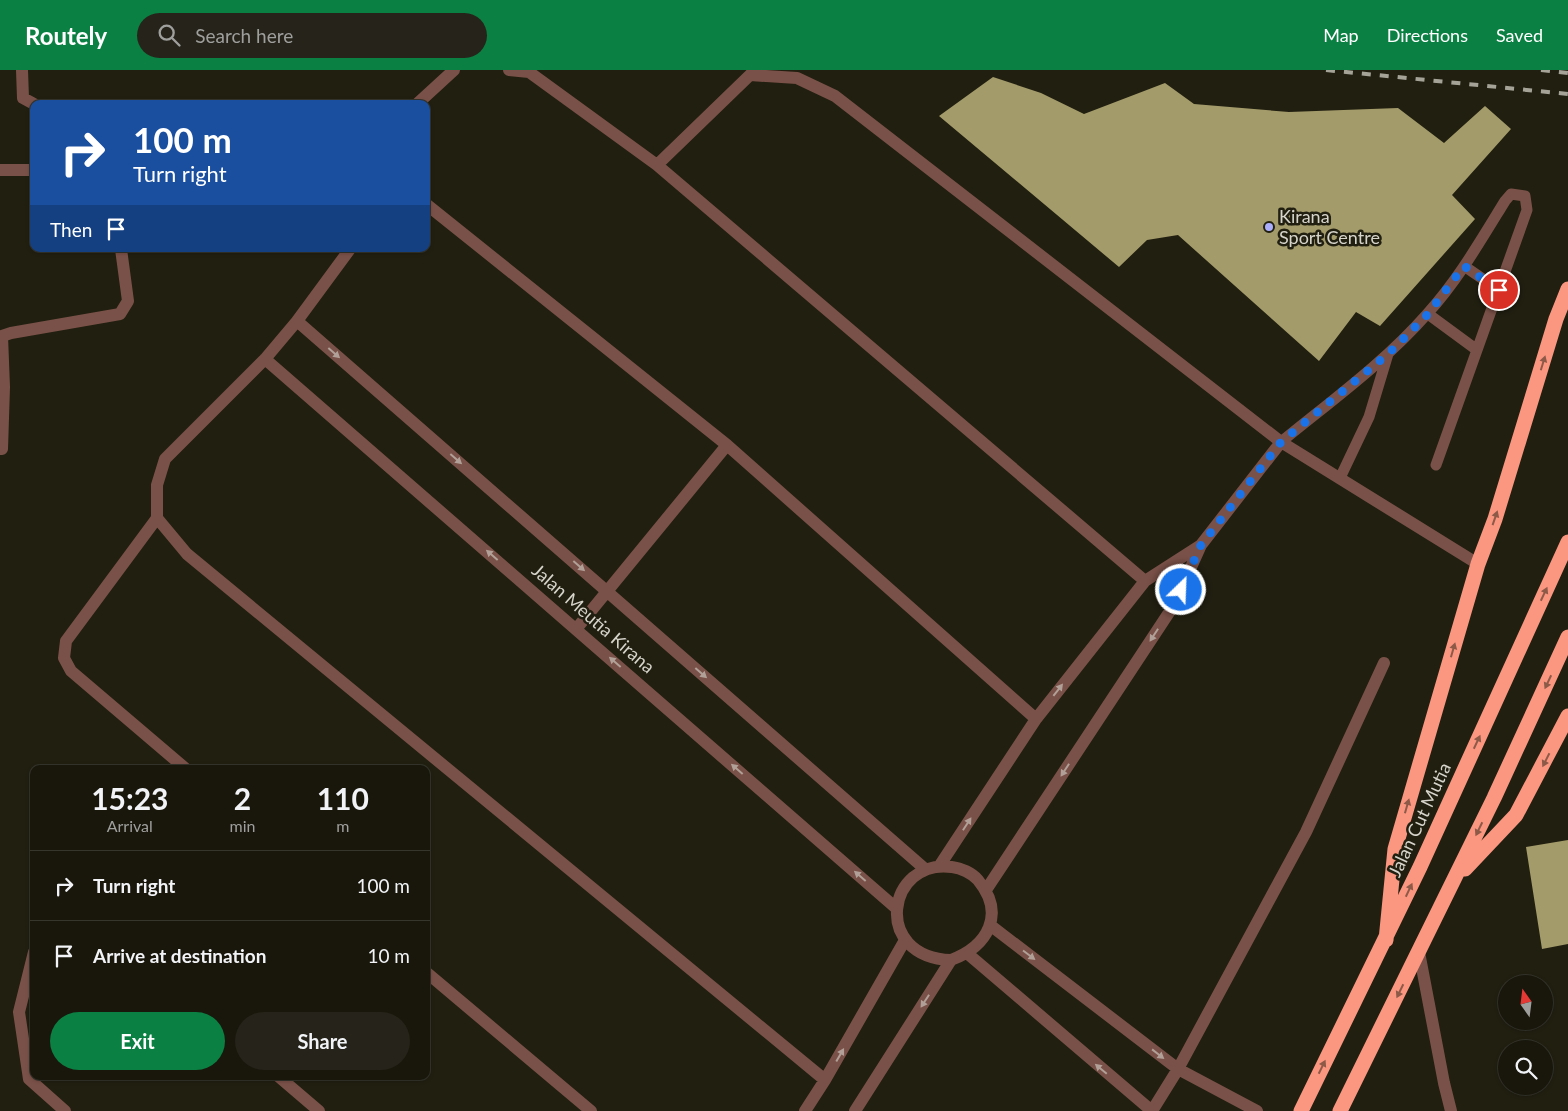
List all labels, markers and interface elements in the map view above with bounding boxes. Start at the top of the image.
search box [137,13,487,58]
text: Routely [25,21,107,50]
icon: search [155,21,183,49]
text: Search here [195,24,293,47]
text: Map [1323,24,1359,46]
text: Directions [1387,24,1468,46]
text: Saved [1496,24,1543,46]
text: 100 m [133,118,232,160]
icon: right [50,120,115,185]
text: Turn right [133,160,227,187]
place label: Kirana Sport Centre [1279,205,1380,248]
icon: arrive [102,215,130,243]
text: Then [50,218,92,241]
marker: Kirana Sport Centre [1263,221,1275,233]
pin [1478,269,1520,311]
icon: arrive [1485,276,1513,304]
one-way arrow [327,347,339,359]
one-way arrow [1540,355,1547,370]
one-way arrow [450,454,463,465]
one-way arrow [1491,510,1499,525]
one-way arrow [486,550,499,561]
street label: Jalan Meutia Kirana [528,559,659,677]
one-way arrow [572,560,584,572]
position arrow [1154,563,1206,615]
one-way arrow [1541,587,1549,601]
one-way arrow [1150,628,1159,641]
one-way arrow [1449,642,1457,657]
one-way arrow [609,656,621,668]
one-way arrow [695,667,707,679]
one-way arrow [1543,674,1552,689]
one-way arrow [1053,684,1064,697]
one-way arrow [1473,735,1481,749]
one-way arrow [1542,753,1550,767]
street label: Jalan Cut Mutia [1383,759,1455,880]
one-way arrow [731,763,744,774]
one-way arrow [1060,764,1070,777]
text: 15:23 [91,780,168,816]
text: 2 [234,780,251,816]
text: 110 [317,780,369,816]
one-way arrow [1404,798,1412,813]
text: Arrival [107,816,153,835]
text: min [230,816,256,835]
text: m [336,816,349,835]
one-way arrow [962,818,971,831]
one-way arrow [1475,822,1483,836]
one-way arrow [853,870,866,881]
icon: right [50,872,78,900]
text: Turn right [93,874,175,897]
text: 100 m [356,874,410,897]
one-way arrow [1405,883,1413,897]
icon: arrive [50,942,78,970]
text: Arrive at destination [93,944,266,967]
text: 10 m [367,944,410,967]
one-way arrow [1022,949,1035,960]
north arrow [1498,975,1552,1030]
map controls [1498,975,1553,1095]
one-way arrow [1396,984,1404,998]
one-way arrow [920,994,930,1008]
button: Exit [50,1012,225,1070]
button: Share [235,1012,410,1070]
button: search [1498,1040,1553,1095]
one-way arrow [835,1048,844,1061]
one-way arrow [1151,1048,1164,1059]
one-way arrow [1318,1060,1326,1074]
one-way arrow [1095,1063,1108,1074]

